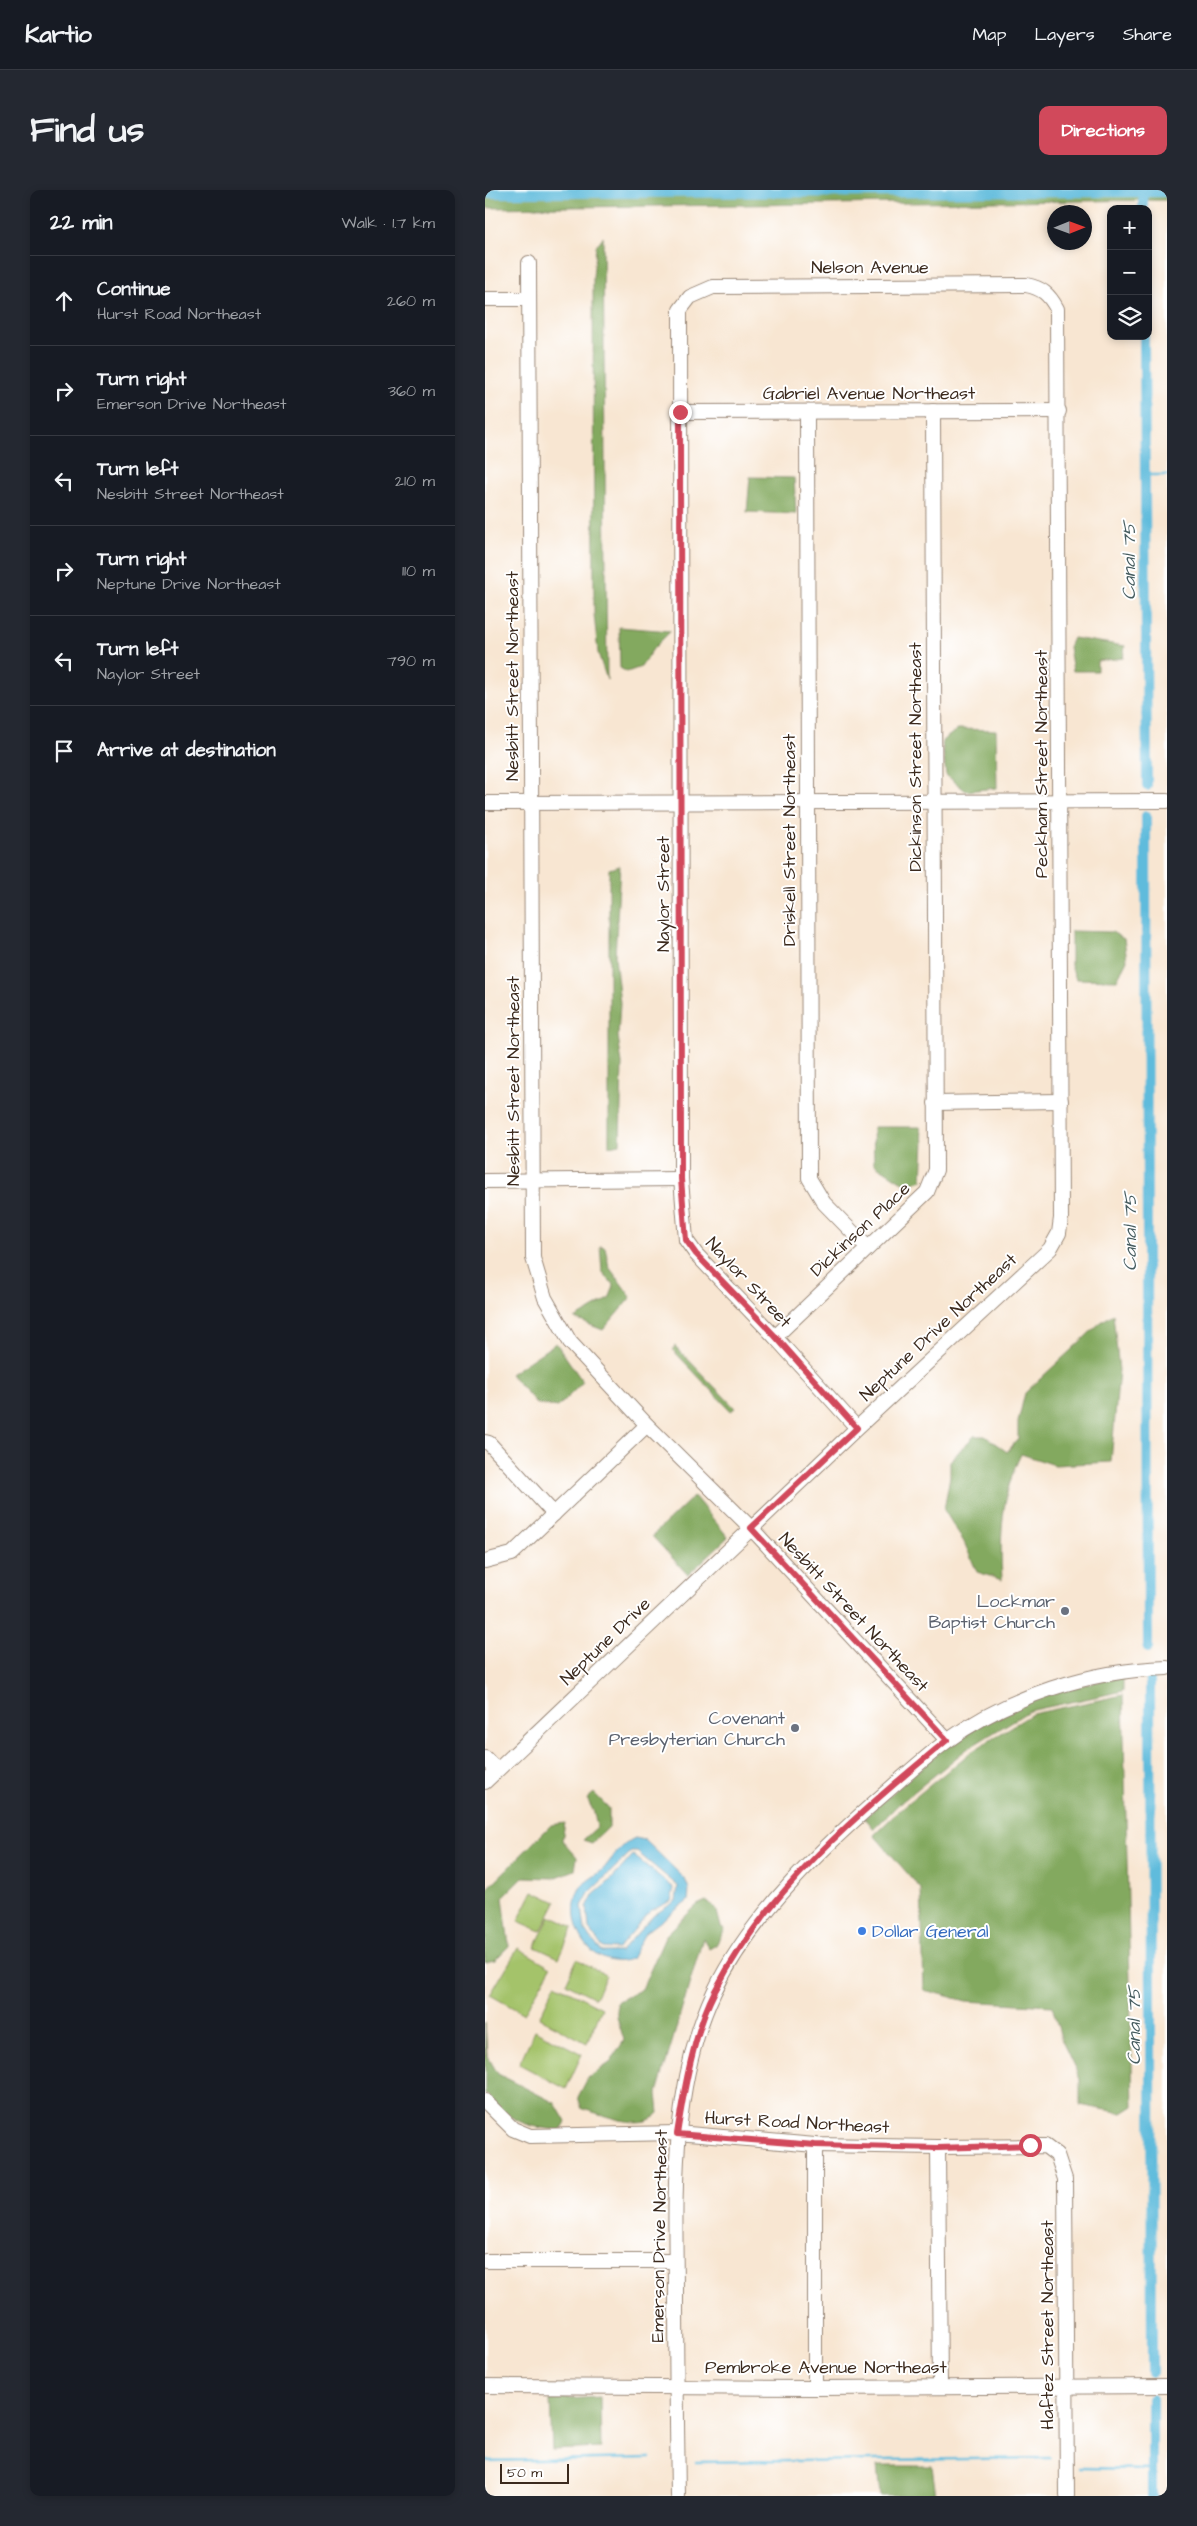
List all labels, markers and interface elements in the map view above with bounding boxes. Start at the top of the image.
text: Kartio [25,18,92,52]
text: Map [972,22,1006,47]
text: Layers [1034,22,1095,47]
text: Share [1123,22,1172,47]
text: Find us [30,106,144,155]
button: Directions [1039,106,1167,155]
north arrow [1047,205,1092,250]
map controls [1107,205,1152,340]
button: + [1107,205,1152,250]
text: 22 min [50,208,112,237]
text: Walk · 1.7 km [342,212,435,234]
button: − [1107,250,1152,295]
street label: Nelson Avenue [811,255,929,280]
text: Continue [97,276,171,303]
icon: ahead [50,287,78,315]
text: 260 m [387,290,435,312]
button: layers [1107,295,1152,340]
text: Hurst Road Northeast [97,303,261,325]
text: Turn right [97,366,186,393]
icon: right [50,377,78,405]
text: 360 m [388,380,435,402]
street label: Gabriel Avenue Northeast [763,381,976,406]
text: Emerson Drive Northeast [97,393,286,415]
route end [669,401,692,424]
text: Turn left [97,456,178,483]
icon: left [50,467,78,495]
text: 210 m [395,470,435,492]
text: Nesbitt Street Northeast [97,483,284,505]
water label: Canal 75 [1116,518,1143,600]
text: Turn right [97,546,186,573]
icon: right [50,557,78,585]
text: 110 m [402,560,435,582]
street label: Nesbitt Street Northeast [500,570,525,781]
text: Neptune Drive Northeast [97,573,281,595]
text: Turn left [97,636,178,663]
street label: Dickinson Street Northeast [903,642,928,872]
icon: left [50,647,78,675]
street label: Peckham Street Northeast [1029,649,1054,878]
text: 790 m [387,650,435,672]
text: Naylor Street [97,663,200,685]
street label: Driskell Street Northeast [777,733,802,946]
icon: arrive [50,737,78,765]
text: Arrive at destination [97,737,276,764]
street label: Naylor Street [651,835,677,952]
street label: Nesbitt Street Northeast [501,975,526,1186]
street label: Dickinson Place [805,1176,916,1282]
water label: Canal 75 [1117,1189,1144,1271]
street label: Naylor Street [699,1231,798,1334]
street label: Neptune Drive Northeast [854,1247,1023,1407]
street label: Nesbitt Street Northeast [773,1527,935,1698]
place label: Lockmar Baptist Church [928,1589,1055,1635]
street label: Neptune Drive [555,1592,656,1691]
marker: Lockmar Baptist Church [1059,1605,1071,1617]
place label: Covenant Presbyterian Church [609,1706,786,1753]
marker: Covenant Presbyterian Church [789,1722,801,1734]
place label: Dollar General [872,1919,989,1944]
marker: Dollar General [856,1925,868,1937]
water label: Canal 75 [1121,1983,1148,2065]
street label: Hurst Road Northeast [704,2105,891,2140]
street label: Emerson Drive Northeast [645,2129,674,2343]
route start [1019,2134,1042,2157]
street label: Haftez Street Northeast [1035,2220,1060,2430]
street label: Pembroke Avenue Northeast [705,2355,948,2380]
scale bar [500,2461,569,2484]
text: 50 m [507,2463,542,2483]

